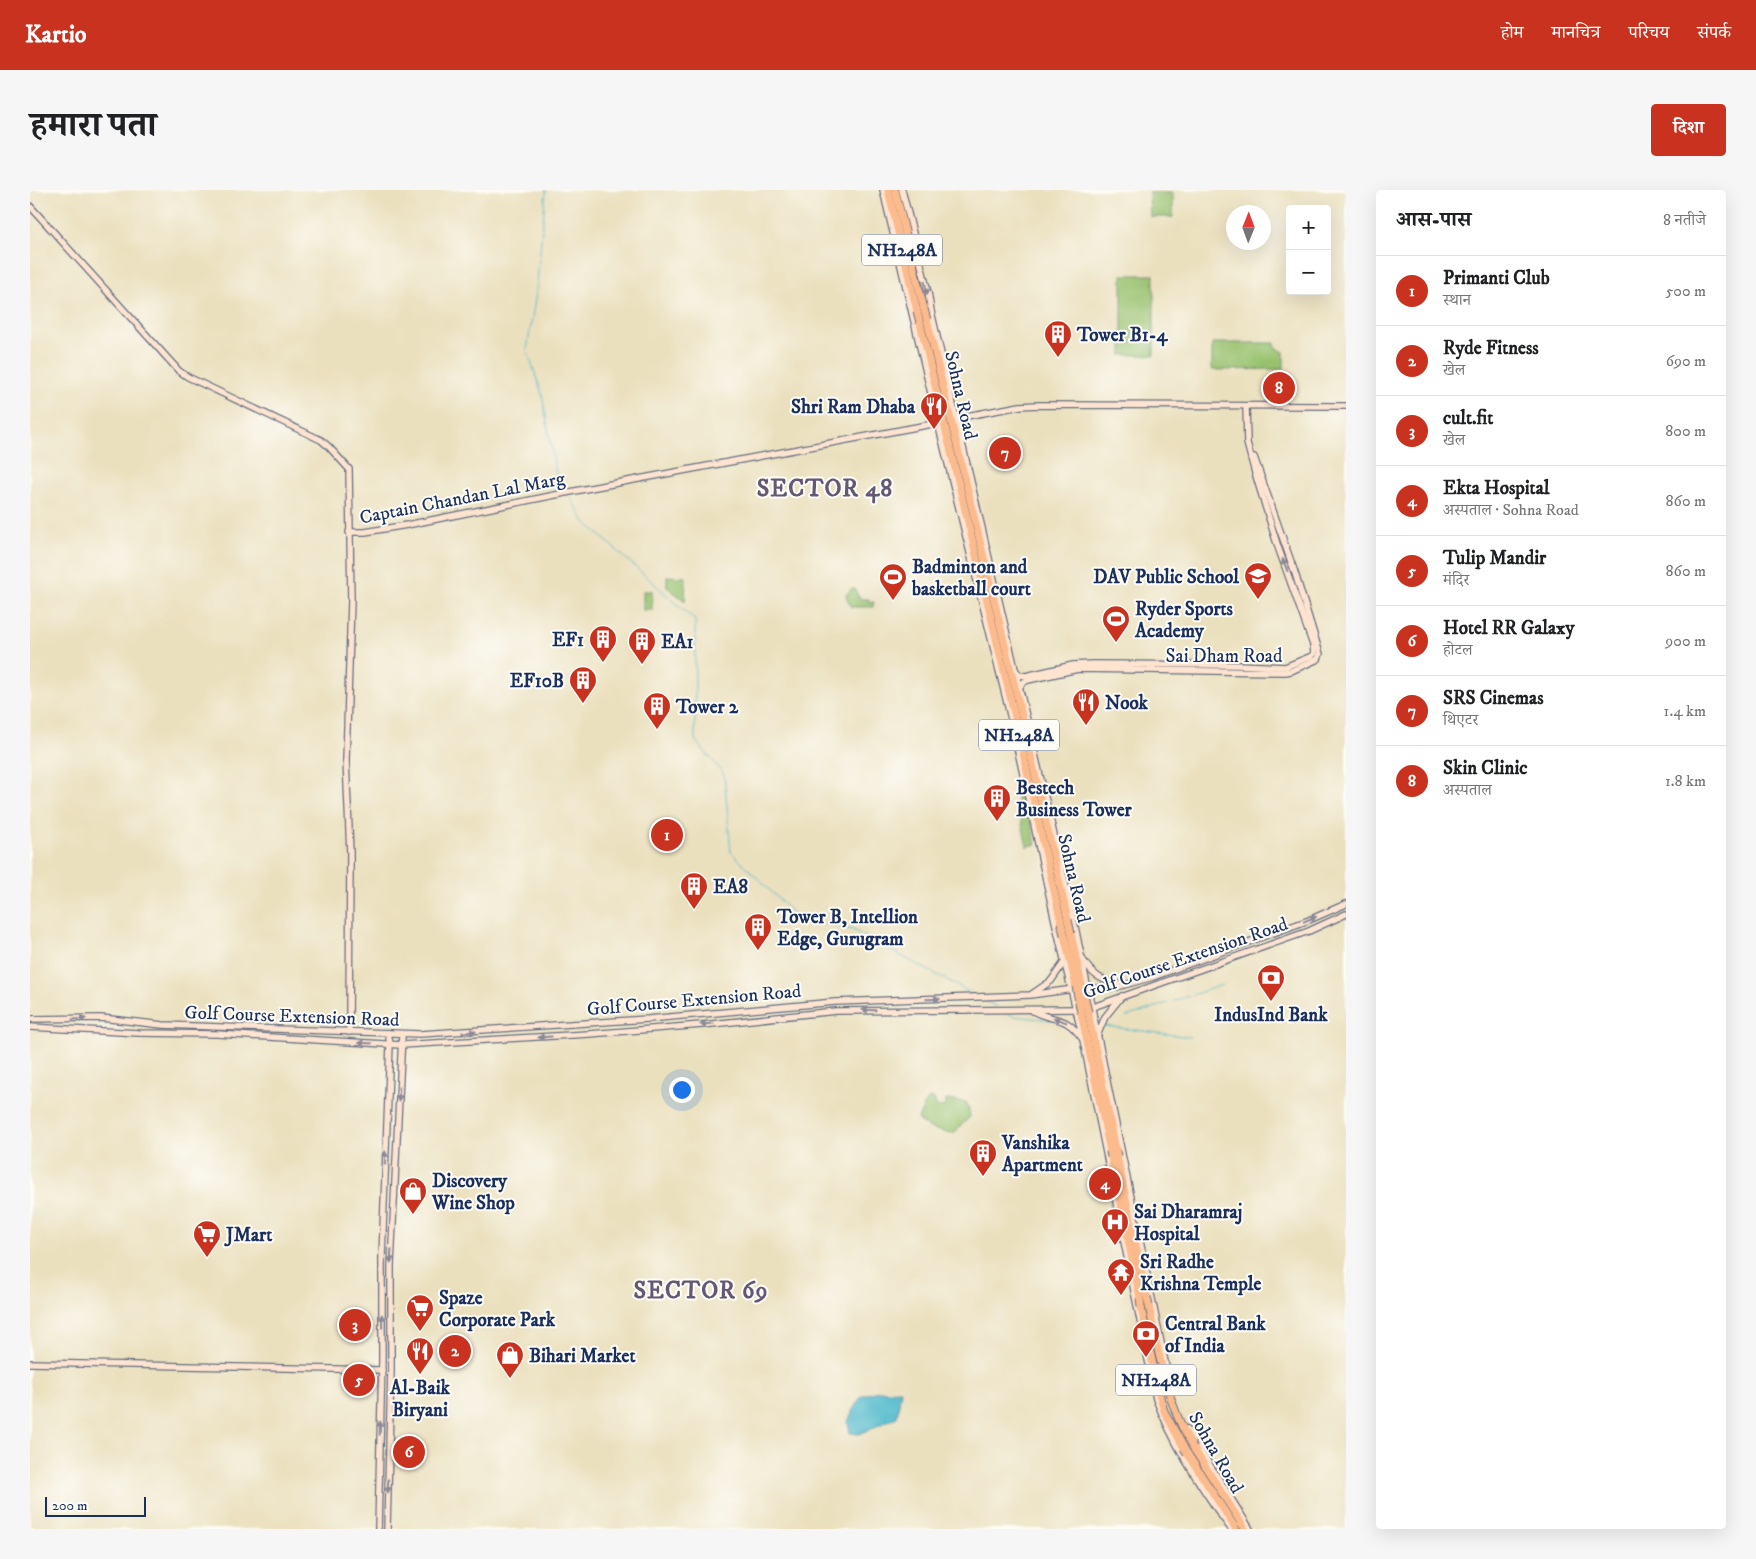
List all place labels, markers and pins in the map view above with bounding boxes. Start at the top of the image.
building icon: Tower B1-4 [1043,319,1073,358]
place label: Tower B1-4 [1076,324,1168,347]
pin: 8 [1263,369,1295,407]
restaurant icon: Shri Ram Dhaba [919,391,949,430]
place label: Shri Ram Dhaba [791,396,916,419]
pin: 7 [989,434,1021,472]
place label: Badminton and basketball court [911,556,1032,601]
school or university icon: DAV Public School [1243,561,1273,600]
sports icon: Badminton and basketball court [878,562,908,601]
place label: DAV Public School [1093,566,1239,589]
place label: Ryder Sports Academy [1134,598,1234,643]
sports icon: Ryder Sports Academy [1101,604,1131,643]
building icon: EF1 [588,624,618,663]
building icon: EA1 [627,626,657,665]
place label: EF1 [552,629,584,652]
place label: EA1 [661,631,694,654]
building icon: EF10B [568,665,598,704]
place label: EF10B [510,670,564,693]
restaurant icon: Nook [1071,687,1101,726]
building icon: Tower 2 [642,691,672,730]
place label: Nook [1105,692,1149,715]
place label: Tower 2 [675,696,739,719]
place label: Bestech Business Tower [1016,777,1133,822]
building icon: Bestech Business Tower [982,783,1012,822]
pin: 1 [651,816,683,854]
building icon: EA8 [679,871,709,910]
place label: EA8 [713,876,749,899]
place label: Tower B, Intellion Edge, Gurugram [776,906,919,951]
building icon: Tower B, Intellion Edge, Gurugram [743,912,773,951]
bank icon: IndusInd Bank [1256,963,1286,1002]
place label: IndusInd Bank [1214,1004,1328,1027]
place label: Vanshika Apartment [1001,1132,1084,1177]
building icon: Vanshika Apartment [968,1138,998,1177]
pin: 4 [1089,1165,1121,1203]
place label: Discovery Wine Shop [431,1170,515,1215]
shop icon: Discovery Wine Shop [398,1176,428,1215]
place label: Sai Dharamraj Hospital [1134,1201,1242,1246]
hospital icon: Sai Dharamraj Hospital [1100,1207,1130,1246]
supermarket icon: JMart [192,1219,222,1258]
place label: JMart [224,1224,273,1247]
place label: Sri Radhe Krishna Temple [1140,1251,1261,1296]
temple icon: Sri Radhe Krishna Temple [1106,1257,1136,1296]
place label: Spaze Corporate Park [439,1287,556,1332]
supermarket icon: Spaze Corporate Park [405,1293,435,1332]
pin: 3 [339,1306,371,1344]
place label: Central Bank of India [1165,1313,1266,1358]
bank icon: Central Bank of India [1131,1319,1161,1358]
pin: 2 [439,1332,471,1370]
restaurant icon: Al-Baik Biryani [405,1336,435,1375]
shop icon: Bihari Market [495,1340,525,1379]
place label: Bihari Market [529,1345,636,1368]
pin: 5 [343,1361,375,1399]
place label: Al-Baik Biryani [389,1377,451,1422]
pin: 6 [393,1433,425,1471]

